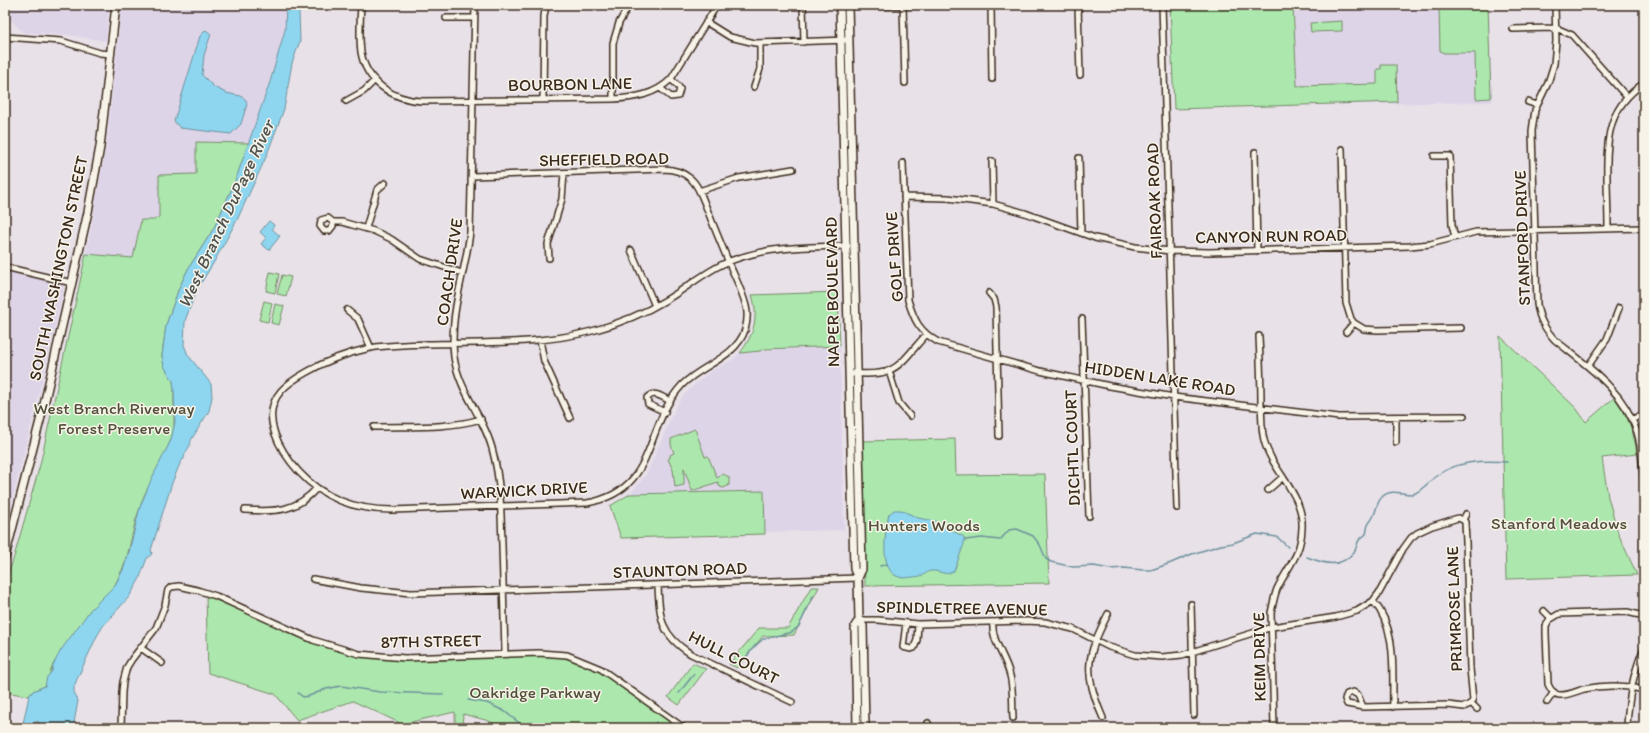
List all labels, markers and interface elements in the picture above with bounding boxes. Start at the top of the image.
street label: BOURBON LANE [508,73,632,95]
water label: West Branch DuPage River [173,115,280,311]
street label: FAIROAK ROAD [1142,142,1166,259]
street label: SHEFFIELD ROAD [539,148,669,170]
street label: SOUTH WASHINGTON STREET [24,153,92,382]
street label: STANFORD DRIVE [1510,170,1534,306]
street label: GOLF DRIVE [881,211,907,303]
street label: NAPER BOULEVARD [821,216,843,367]
street label: COACH DRIVE [432,217,466,327]
street label: CANYON RUN ROAD [1195,225,1347,247]
street label: HIDDEN LAKE ROAD [1083,356,1237,400]
street label: DICHTL COURT [1060,389,1084,507]
park label: West Branch Riverway Forest Preserve [34,398,194,438]
street label: WARWICK DRIVE [460,477,588,503]
park label: Stanford Meadows [1491,513,1627,533]
park label: Hunters Woods [868,515,980,535]
street label: PRIMROSE LANE [1442,546,1466,672]
street label: STAUNTON ROAD [612,558,748,582]
street label: SPINDLETREE AVENUE [876,597,1048,619]
street label: KEIM DRIVE [1248,612,1270,702]
street label: HULL COURT [686,626,783,688]
street label: 87TH STREET [380,630,482,652]
park label: Oakridge Parkway [469,682,601,702]

